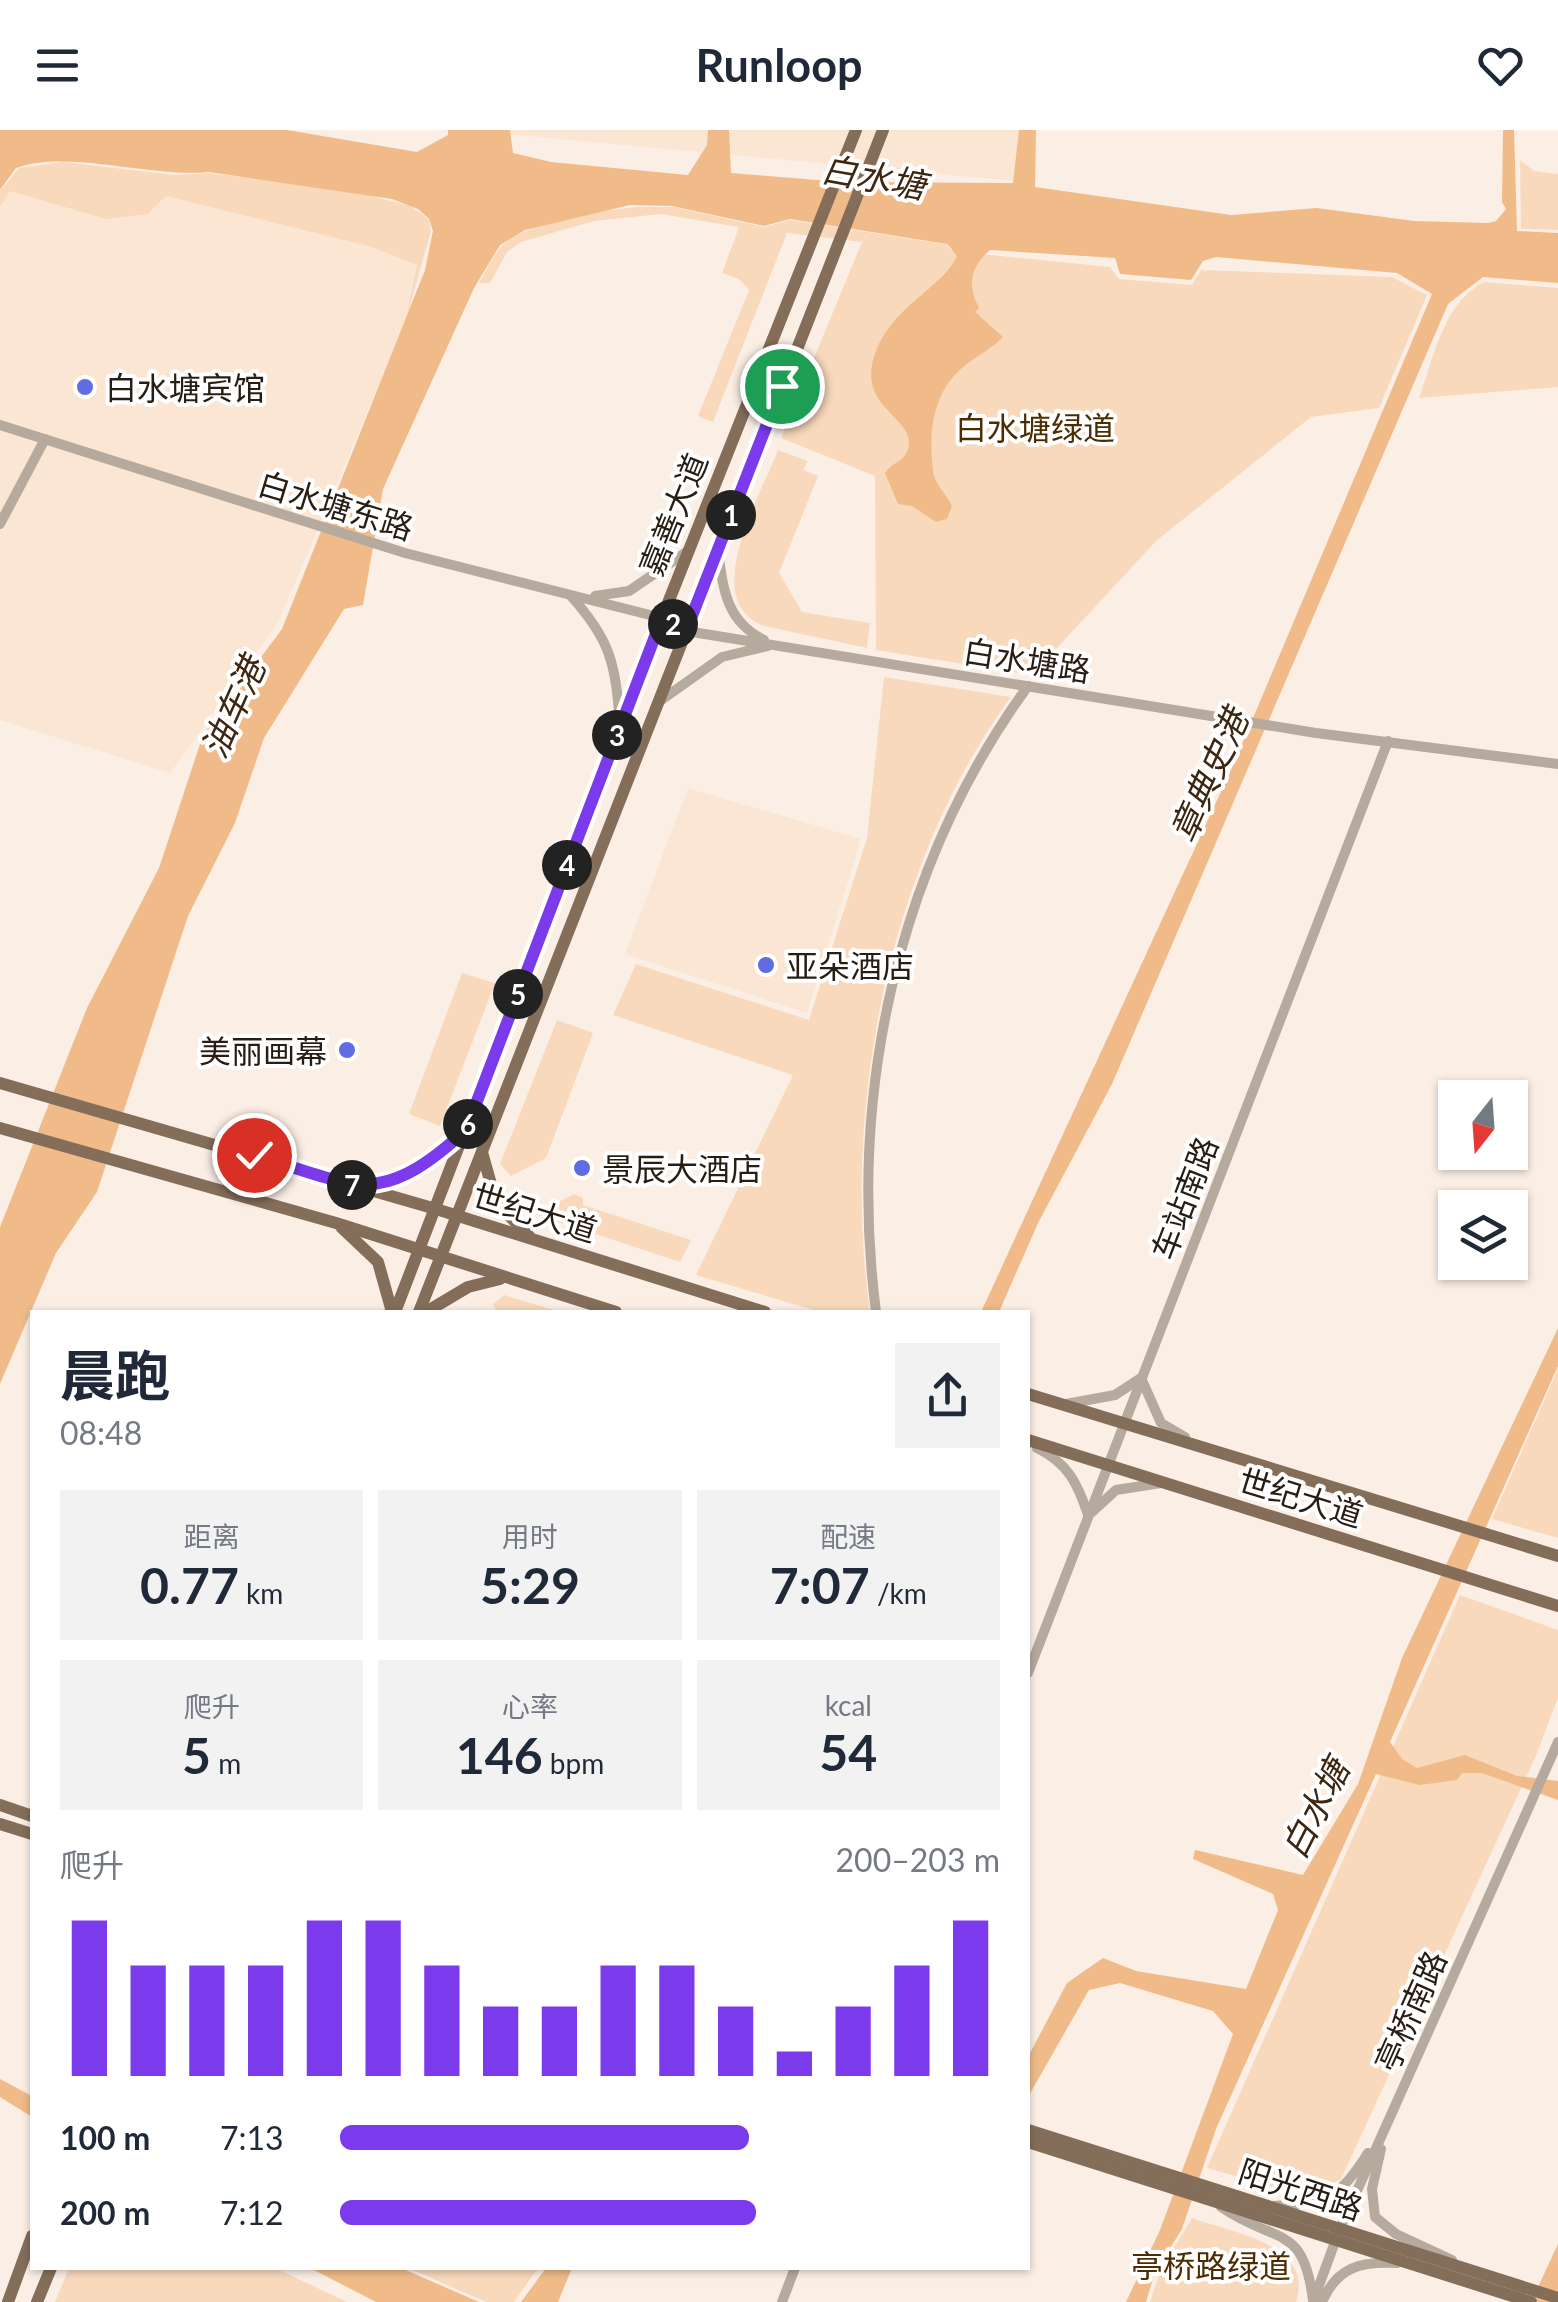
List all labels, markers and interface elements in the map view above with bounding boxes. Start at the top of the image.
icon: menu [30,38,85,93]
text: Runloop [695,38,863,92]
icon: heart [1473,38,1528,93]
water label: 白水塘 [819,146,934,207]
pin [740,344,825,429]
icon: arrive [755,359,810,414]
place label: 白水塘宾馆 [105,368,265,407]
marker: 白水塘宾馆 [74,376,96,398]
park label: 白水塘绿道 [955,408,1115,447]
street label: 嘉善大道 [631,447,715,581]
street label: 白水塘东路 [254,463,418,547]
pin: 1 [706,490,756,540]
text: 1 [723,498,739,532]
pin: 2 [648,599,698,649]
text: 2 [665,607,681,641]
street label: 白水塘路 [961,631,1093,689]
water label: 油车港 [191,646,275,764]
water label: 章典史港 [1160,698,1258,847]
pin: 3 [592,710,642,760]
text: 3 [609,718,625,752]
pin: 4 [542,840,592,890]
text: 4 [559,848,575,882]
place label: 亚朵酒店 [786,946,914,985]
marker: 亚朵酒店 [755,954,777,976]
pin: 5 [493,969,543,1019]
text: 5 [510,977,526,1011]
place label: 美丽画幕 [199,1031,327,1070]
marker: 美丽画幕 [336,1039,358,1061]
north arrow [1438,1080,1528,1170]
map controls [1438,1080,1528,1280]
pin: 6 [443,1099,493,1149]
text: 6 [460,1107,476,1141]
pin [212,1113,297,1198]
icon: check [227,1128,282,1183]
street label: 车站南路 [1143,1131,1225,1265]
place label: 景辰大酒店 [602,1149,762,1188]
marker: 景辰大酒店 [571,1157,593,1179]
pin: 7 [327,1160,377,1210]
text: 7 [344,1168,360,1202]
street label: 世纪大道 [468,1175,602,1249]
button: layers [1438,1190,1528,1280]
text: 晨跑 [60,1342,170,1408]
button: share [895,1343,1000,1448]
text: 08:48 [60,1413,142,1452]
street label: 世纪大道 [1234,1460,1368,1534]
text: 距离 [184,1519,240,1553]
text: 用时 [502,1519,558,1553]
text: 配速 [820,1519,876,1553]
text: 0.77 [140,1555,239,1615]
text: 5:29 [480,1555,580,1615]
text: 7:07 [770,1555,870,1615]
text: km [239,1576,283,1610]
text: /km [870,1576,927,1610]
text: kcal [825,1688,872,1722]
text: 爬升 [184,1689,240,1723]
text: 心率 [502,1689,558,1723]
text: 54 [819,1722,877,1782]
text: 5 [182,1725,211,1785]
text: 146 [456,1725,543,1785]
text: m [211,1746,241,1780]
text: bpm [543,1746,604,1780]
water label: 白水塘 [1271,1747,1359,1864]
text: 200–203 m [836,1840,1000,1879]
text: 爬升 [60,1845,124,1884]
street label: 亭桥南路 [1366,1945,1454,2077]
text: 100 m [60,2118,150,2157]
text: 7:13 [220,2118,284,2157]
street label: 阳光西路 [1234,2151,1368,2227]
text: 200 m [60,2193,150,2232]
text: 7:12 [220,2193,284,2232]
park label: 亭桥路绿道 [1131,2246,1291,2285]

